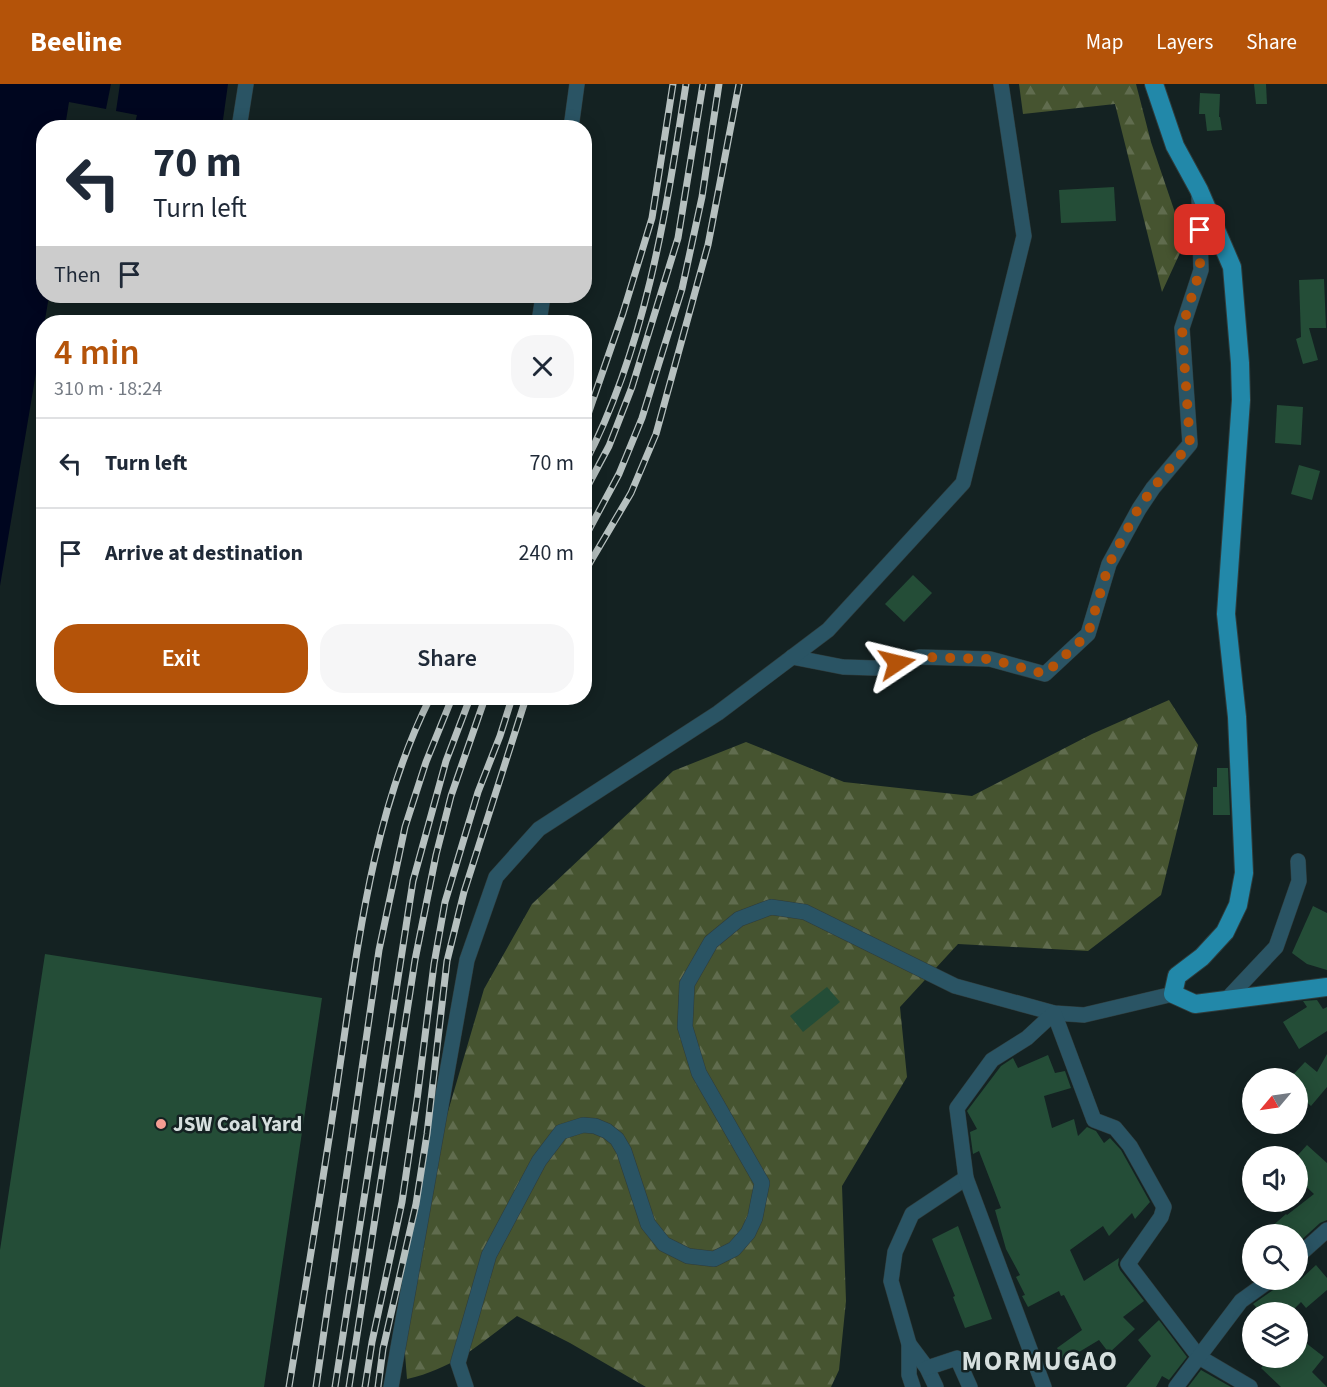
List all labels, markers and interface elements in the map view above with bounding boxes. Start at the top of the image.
text: Beeline [30,22,122,62]
text: Map [1086,27,1123,57]
text: Layers [1156,27,1213,57]
text: Share [1246,27,1297,57]
text: 70 m [153,133,242,193]
icon: left [54,144,132,222]
text: Turn left [153,189,247,228]
pin [1174,204,1225,255]
icon: arrive [1183,213,1216,246]
icon: arrive [113,258,146,291]
text: Then [54,259,101,291]
text: 4 min [54,327,140,378]
button: close [511,335,574,398]
text: 310 m · 18:24 [54,375,162,403]
icon: left [54,447,87,480]
text: Turn left [105,447,187,479]
text: 70 m [529,447,574,479]
icon: arrive [54,537,87,570]
text: Arrive at destination [105,537,303,569]
text: 240 m [519,537,574,569]
button: Exit [54,624,308,693]
button: Share [320,624,574,693]
position arrow [865,631,929,695]
north arrow [1242,1068,1308,1134]
map controls [1242,1068,1308,1368]
place label: JSW Coal Yard [173,1109,302,1139]
marker: JSW Coal Yard [154,1117,168,1131]
button: sound [1242,1146,1308,1212]
button: search [1242,1224,1308,1290]
button: layers [1242,1302,1308,1368]
district label: MORMUGAO [962,1342,1118,1381]

